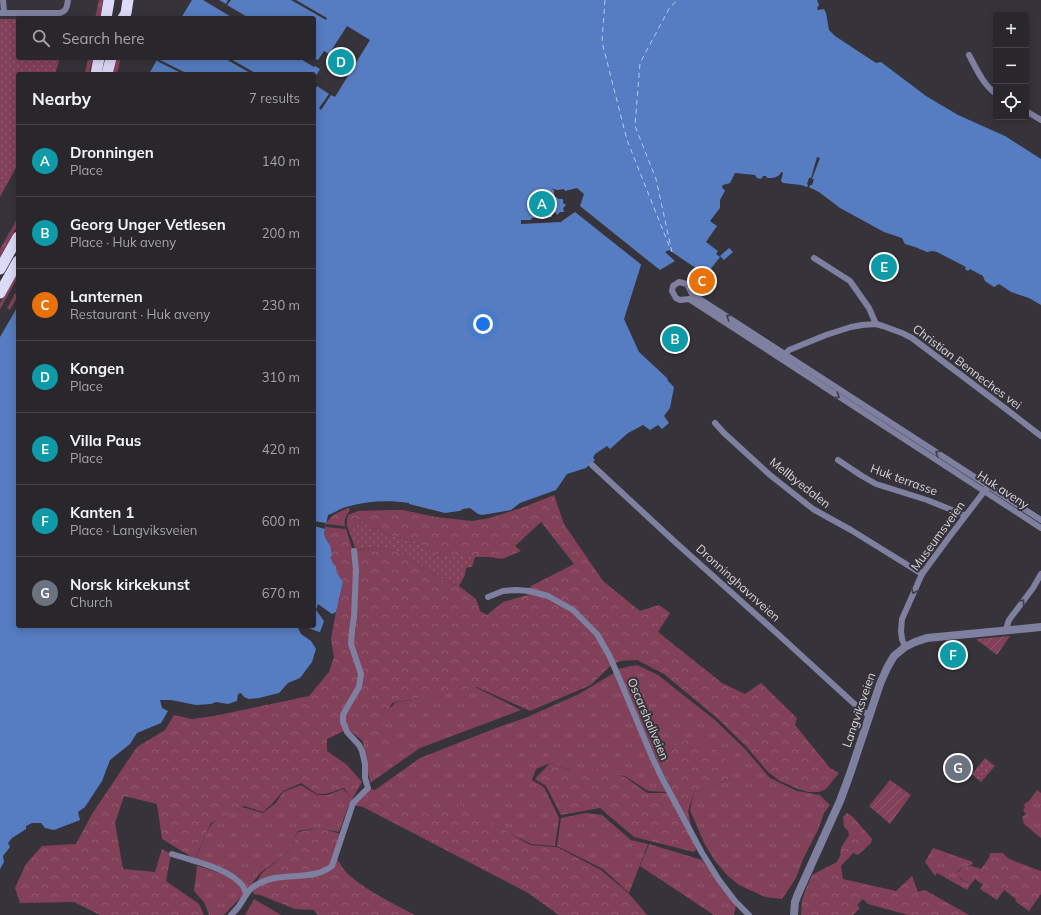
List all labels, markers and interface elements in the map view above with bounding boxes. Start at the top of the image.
map controls [993,12,1029,120]
button: + [993,12,1029,48]
search box [16,16,316,60]
icon: search [30,27,52,49]
text: Search here [62,29,144,48]
pin: D [328,47,354,77]
button: − [993,48,1029,84]
button: locate [993,84,1029,120]
text: Nearby [32,88,91,109]
text: 7 results [249,90,300,106]
text: Dronningen [70,143,154,162]
text: A [40,153,50,169]
text: 140 m [262,153,300,169]
text: Place [70,162,103,178]
pin: A [529,189,555,219]
text: Georg Unger Vetlesen [70,215,226,234]
text: B [41,225,49,241]
text: 200 m [262,225,300,241]
text: Place · Huk aveny [70,234,176,250]
pin: E [871,252,897,282]
pin: C [689,266,715,296]
text: Lanternen [70,287,143,306]
text: C [41,297,49,313]
text: 230 m [262,297,300,313]
text: Restaurant · Huk aveny [70,306,210,322]
your location [473,314,493,334]
one-way arrow [726,315,733,322]
street label: Christian Benneches vei [910,321,1025,412]
pin: B [662,324,688,354]
text: Kongen [70,359,124,378]
text: D [40,369,50,385]
text: 310 m [262,369,300,385]
text: Place [70,378,103,394]
one-way arrow [833,391,840,398]
text: Villa Paus [70,431,141,450]
text: E [41,441,49,457]
text: 420 m [262,441,300,457]
text: Place [70,450,103,466]
one-way arrow [935,450,942,457]
street label: Mellbyedalen [767,454,834,511]
street label: Huk terrasse [869,460,940,499]
street label: Huk aveny [975,467,1033,512]
street label: Museumsveien [907,498,968,573]
text: Kanten 1 [70,503,134,522]
text: F [41,513,49,529]
text: 600 m [262,513,300,529]
text: Place · Langviksveien [70,522,197,538]
street label: Dronninghavnveien [693,541,783,624]
text: Norsk kirkekunst [70,575,190,594]
text: G [40,585,50,601]
text: 670 m [262,585,300,601]
one-way arrow [911,587,919,594]
text: Church [70,594,113,610]
one-way arrow [1017,599,1024,606]
pin: F [940,640,966,670]
street label: Langviksveien [839,670,878,749]
street label: Oscarshallveien [624,675,673,762]
pin: G [945,753,971,783]

